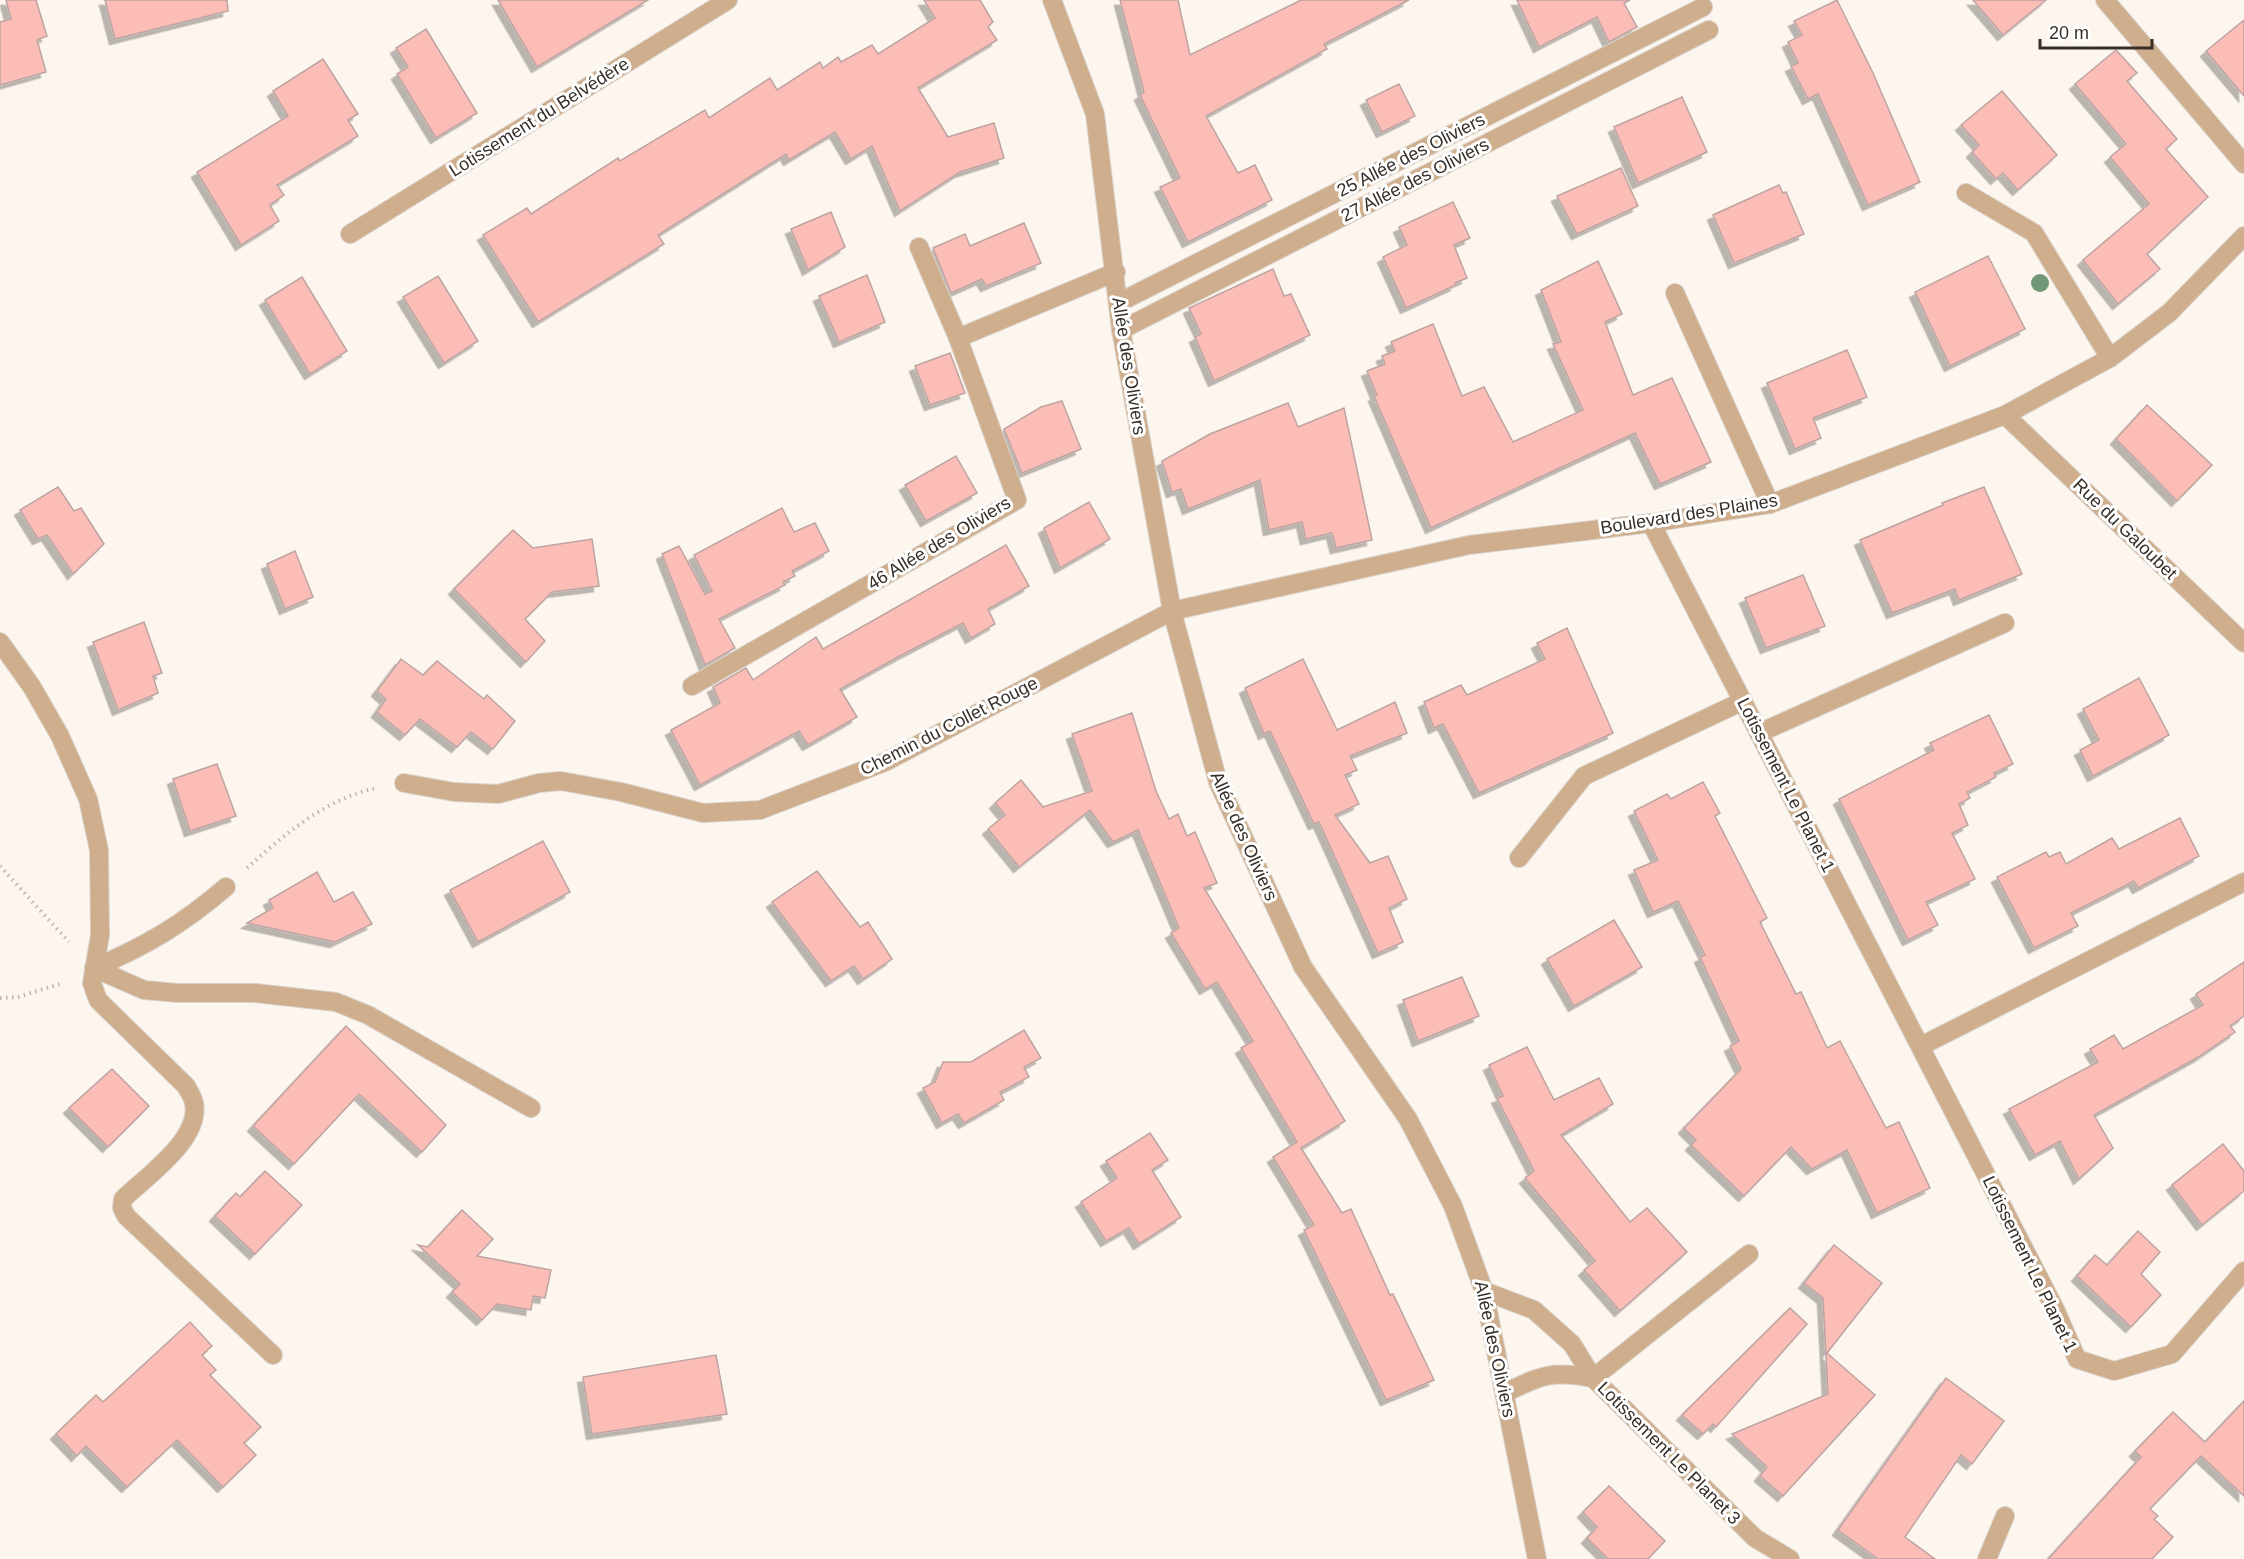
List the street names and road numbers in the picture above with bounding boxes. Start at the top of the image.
street label: Lotissement du Belvédère [445,53,633,181]
street label: 25 Allée des Oliviers [1334,109,1488,201]
street label: 27 Allée des Oliviers [1338,134,1492,226]
street label: Allée des Oliviers [1108,296,1150,436]
street label: Rue du Galoubet [2069,475,2181,583]
street label: Boulevard des Plaines [1599,490,1779,538]
street label: 46 Allée des Oliviers [864,492,1014,594]
street label: Chemin du Collet Rouge [857,673,1041,779]
street label: Lotissement Le Planet 1 [1733,694,1839,876]
street label: Allée des Oliviers [1207,768,1281,904]
street label: Lotissement Le Planet 1 [1979,1173,2081,1355]
street label: Allée des Oliviers [1471,1279,1519,1419]
street label: Lotissement Le Planet 3 [1594,1378,1744,1528]

